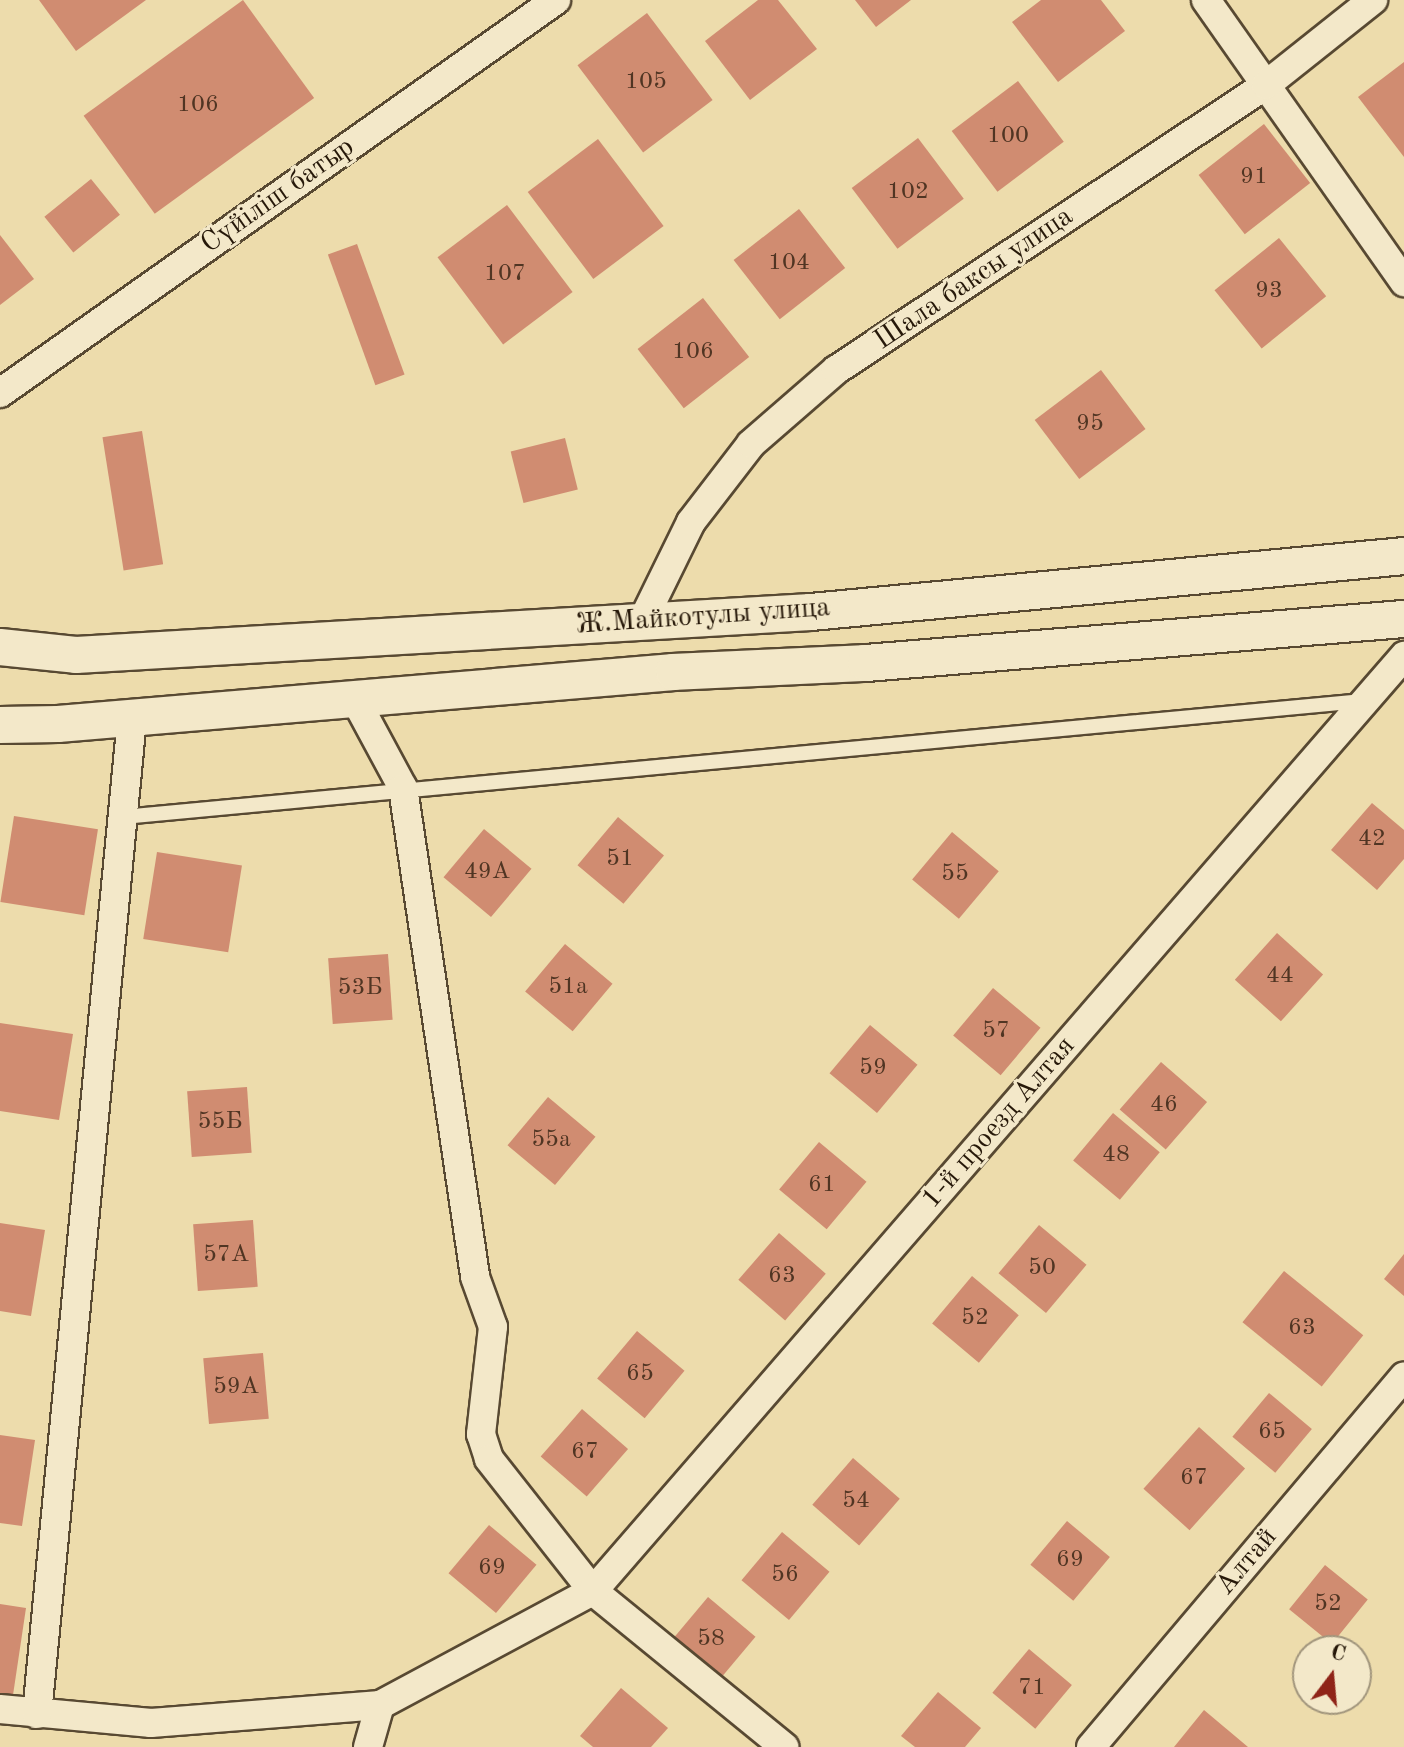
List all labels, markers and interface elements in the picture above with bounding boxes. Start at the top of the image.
house number: 105 [625,69,667,97]
house number: 106 [177,92,219,120]
house number: 100 [987,123,1029,151]
street label: Сүйіліш батыр [195,131,361,261]
house number: 91 [1240,164,1268,192]
house number: 102 [887,179,929,207]
street label: Шала баксы улица [868,200,1080,358]
house number: 104 [768,250,810,278]
house number: 107 [484,261,526,289]
house number: 93 [1255,278,1283,306]
house number: 106 [672,339,714,367]
house number: 95 [1076,411,1104,439]
street label: Ж.Майкотулы улица [575,591,831,643]
house number: 42 [1358,826,1386,854]
house number: 51 [606,846,634,874]
house number: 49А [464,859,510,887]
house number: 55 [941,861,969,889]
house number: 44 [1266,963,1294,991]
house number: 51а [548,974,588,1002]
house number: 53Б [338,975,382,1003]
house number: 57 [982,1018,1010,1046]
street label: 1-й проезд Алтая [915,1030,1083,1216]
house number: 59 [859,1055,887,1083]
house number: 46 [1150,1092,1178,1120]
house number: 55Б [198,1109,242,1137]
house number: 55а [531,1127,571,1155]
house number: 48 [1102,1142,1130,1170]
house number: 61 [808,1172,836,1200]
house number: 57А [203,1242,249,1270]
house number: 50 [1028,1255,1056,1283]
house number: 63 [768,1263,796,1291]
house number: 52 [961,1305,989,1333]
house number: 63 [1288,1315,1316,1343]
house number: 65 [626,1361,654,1389]
house number: 59А [213,1374,259,1402]
house number: 65 [1258,1419,1286,1447]
house number: 67 [571,1439,599,1467]
house number: 67 [1180,1465,1208,1493]
house number: 54 [842,1488,870,1516]
street label: Алтай [1209,1521,1285,1603]
house number: 69 [1056,1547,1084,1575]
house number: 69 [478,1555,506,1583]
house number: 56 [771,1562,799,1590]
house number: 52 [1314,1591,1342,1619]
house number: 58 [697,1626,725,1654]
north arrow [1292,1635,1372,1715]
text: С [1328,1641,1348,1666]
house number: 71 [1018,1675,1046,1703]

